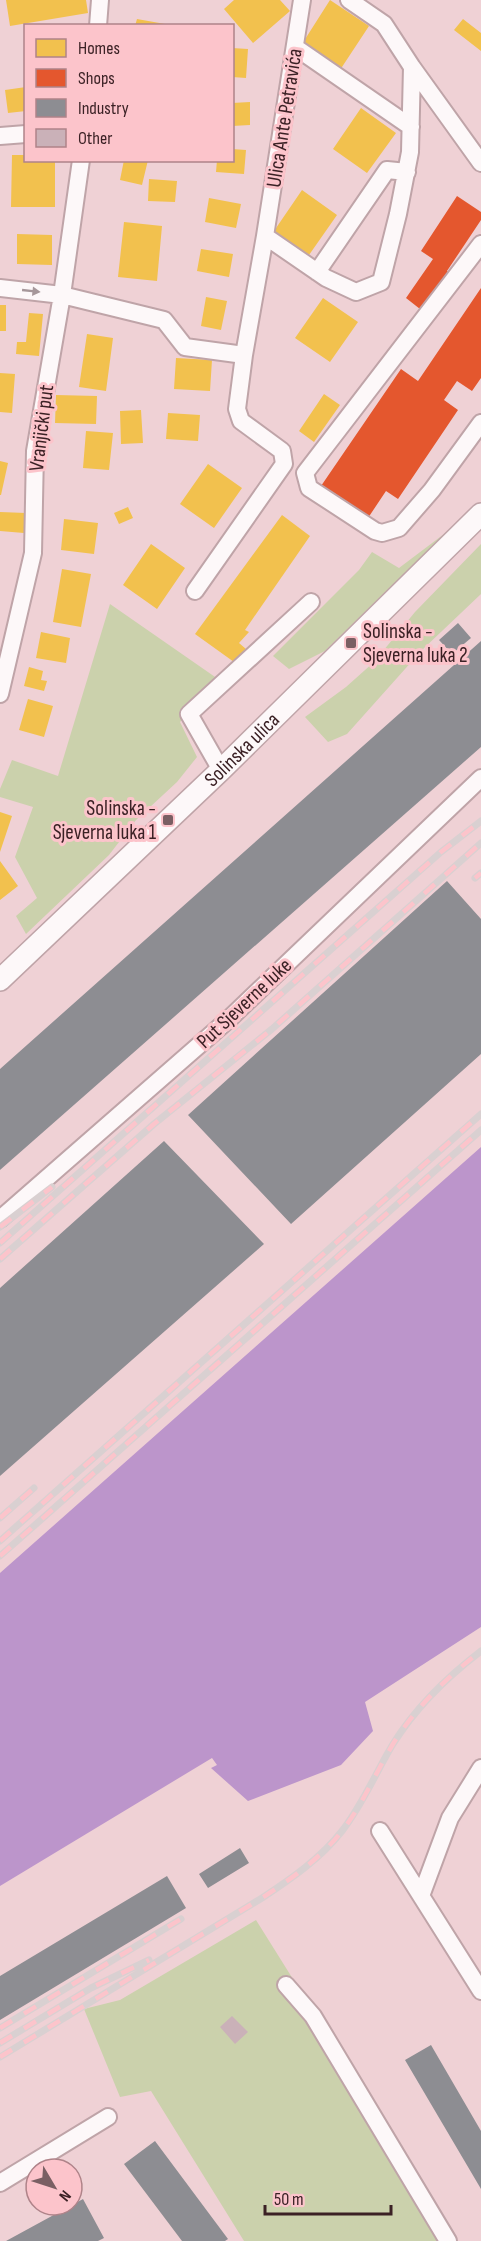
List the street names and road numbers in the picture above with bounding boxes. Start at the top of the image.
street label: Ulica Ante Petravića [261,47,308,189]
street label: Vranjički put [24,383,59,473]
street label: Solinska ulica [199,708,285,792]
street label: Put Sjeverne luke [192,953,297,1054]

